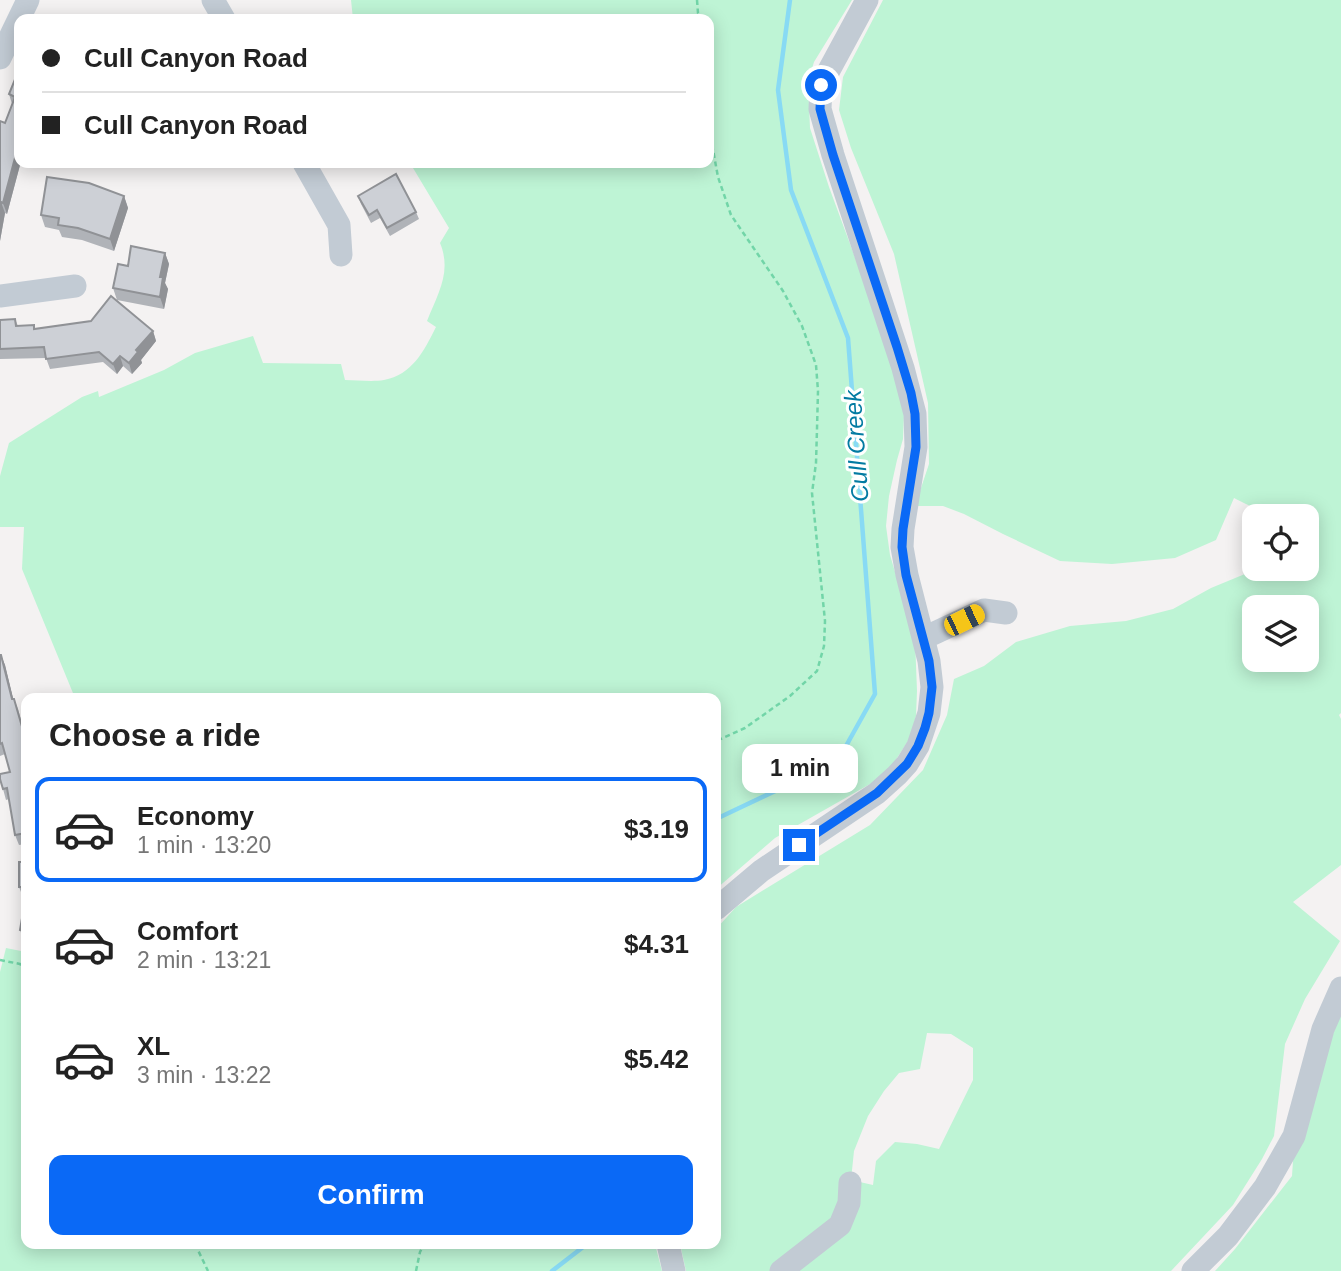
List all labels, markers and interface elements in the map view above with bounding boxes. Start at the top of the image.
text: Cull Canyon Road [84,43,308,73]
route start [805,69,837,101]
text: Cull Canyon Road [84,110,308,140]
water label: Cull Creek [838,387,873,503]
map controls [1242,504,1319,672]
button: locate [1242,504,1319,581]
button: layers [1242,595,1319,672]
car [941,601,988,639]
text: Choose a ride [49,717,261,753]
callout: 1 min [741,744,857,792]
text: 1 min [770,755,830,781]
icon: car [53,798,116,861]
text: Economy [137,801,254,831]
text: $3.19 [624,814,689,844]
route end [783,829,815,861]
text: 1 min · 13:20 [137,832,271,858]
icon: car [53,913,116,976]
text: Comfort [137,916,238,946]
text: $4.31 [624,929,689,959]
text: 2 min · 13:21 [137,947,271,973]
icon: car [53,1028,116,1091]
text: XL [137,1031,170,1061]
text: $5.42 [624,1044,689,1074]
text: 3 min · 13:22 [137,1062,271,1088]
button: Confirm [49,1155,693,1235]

